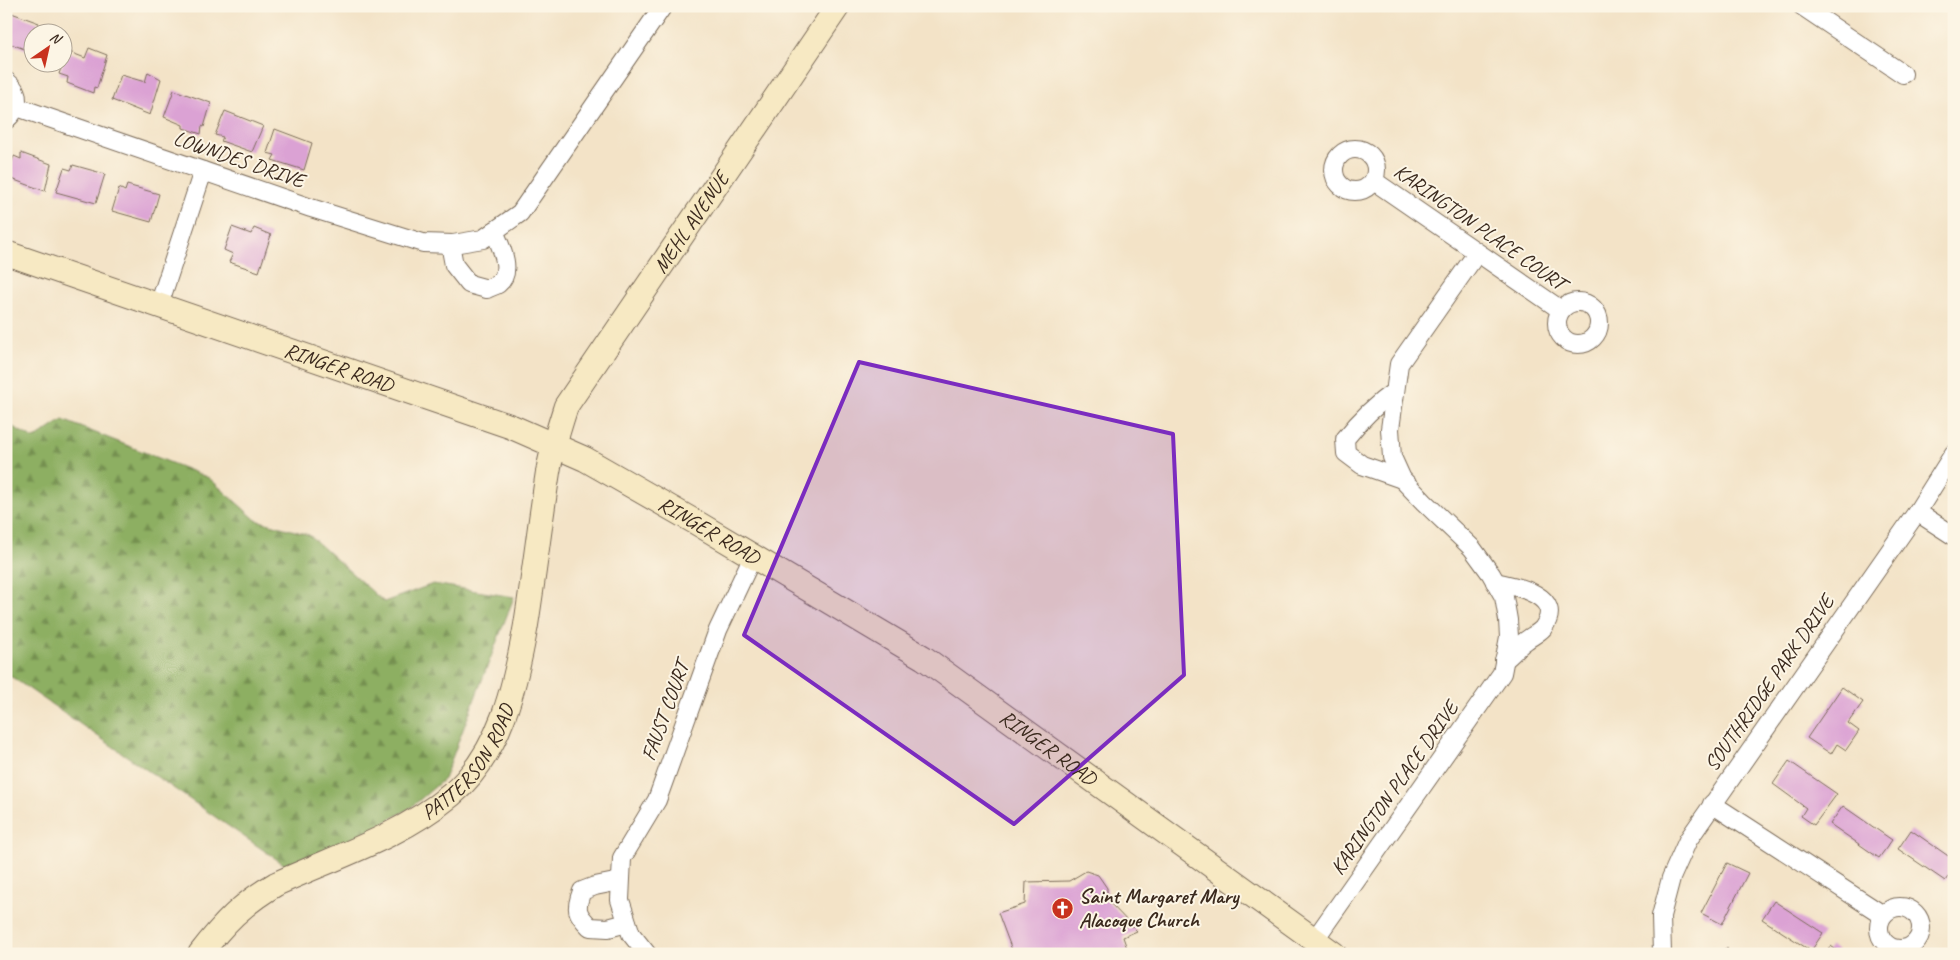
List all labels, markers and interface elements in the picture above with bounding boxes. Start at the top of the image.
north arrow [22,22,72,72]
text: N [47,28,65,48]
street label: LOWNDES DRIVE [170,125,310,194]
street label: KARINGTON PLACE COURT [1389,158,1575,299]
street label: MEHL AVENUE [647,165,736,278]
street label: RINGER ROAD [281,337,398,399]
street label: RINGER ROAD [654,491,766,571]
street label: SOUTHRIDGE PARK DRIVE [1698,588,1841,776]
street label: FAUST COURT [635,653,697,764]
street label: KARINGTON PLACE DRIVE [1324,694,1465,880]
street label: PATTERSON ROAD [417,699,520,826]
street label: RINGER ROAD [995,704,1103,792]
place label: Saint Margaret Mary Alacoque Church [1079,883,1240,933]
church icon: Saint Margaret Mary Alacoque Church [1051,896,1075,920]

